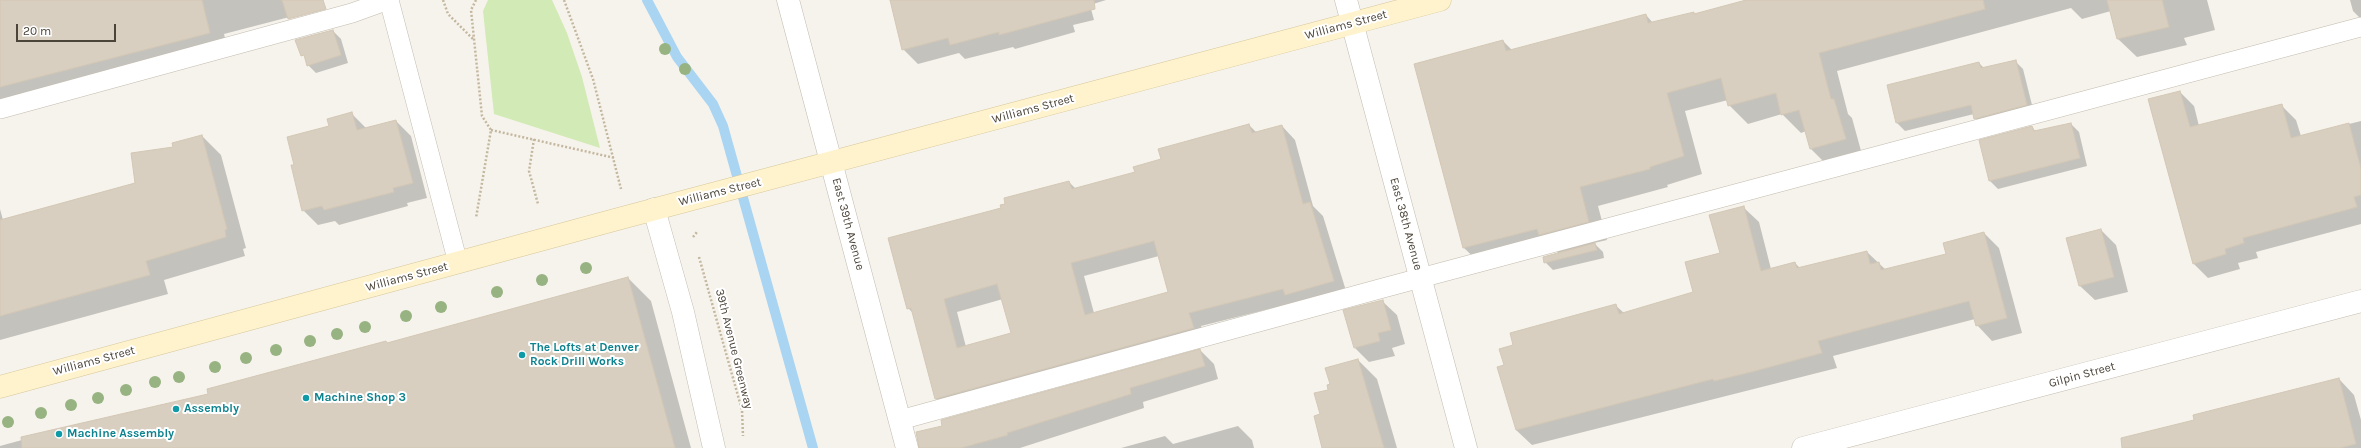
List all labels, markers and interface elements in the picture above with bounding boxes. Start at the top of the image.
street label: Williams Street [1303,7,1389,43]
scale bar [18,16,118,42]
text: 20 m [23,24,51,38]
street label: Williams Street [990,91,1076,127]
street label: Williams Street [677,175,763,209]
street label: East 39th Avenue [829,176,867,272]
street label: East 38th Avenue [1387,176,1425,272]
street label: Williams Street [364,259,450,295]
street label: 39th Avenue Greenway [712,287,756,411]
place label: The Lofts at Denver Rock Drill Works [530,341,639,369]
street label: Williams Street [51,343,137,379]
marker: The Lofts at Denver Rock Drill Works [517,350,527,360]
street label: Gilpin Street [2047,359,2117,391]
place label: Machine Shop 3 [314,391,406,405]
marker: Machine Shop 3 [301,393,311,403]
place label: Assembly [184,402,239,416]
marker: Assembly [171,404,181,414]
place label: Machine Assembly [67,427,174,441]
marker: Machine Assembly [54,429,64,439]

